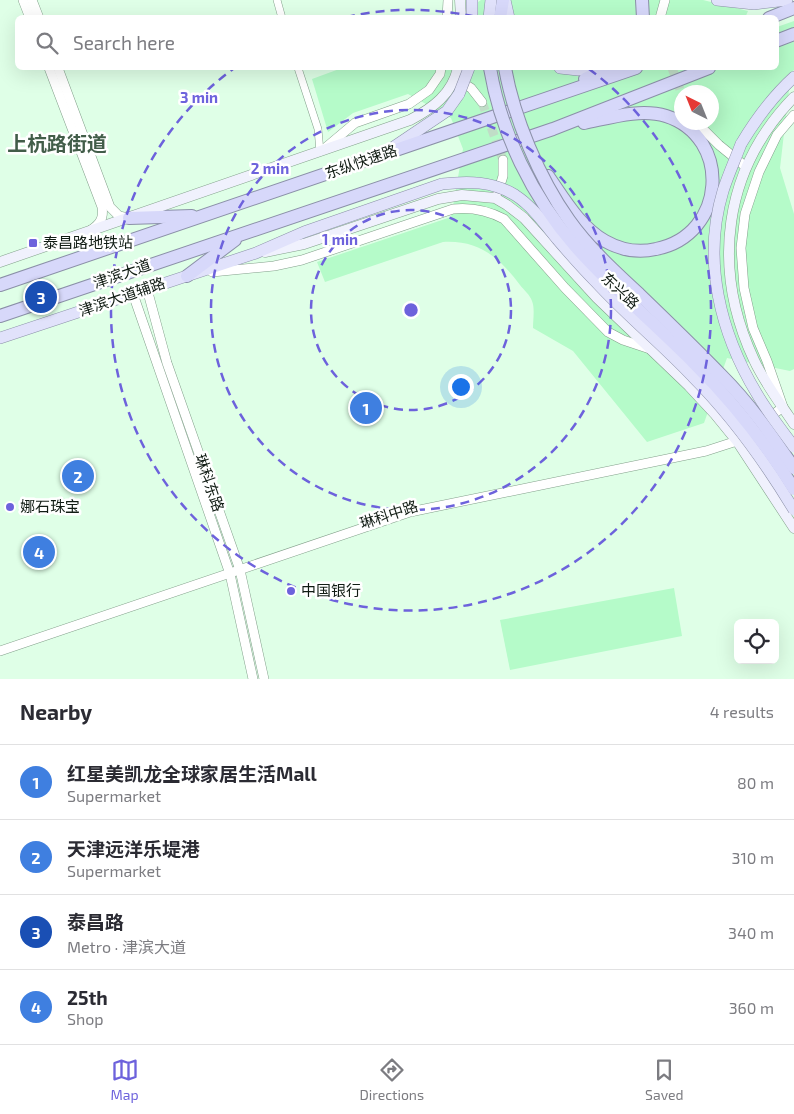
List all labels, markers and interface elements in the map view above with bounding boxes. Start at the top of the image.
search box [15,15,779,70]
icon: search [33,29,61,57]
text: Search here [73,31,175,54]
north arrow [674,85,719,130]
text: 3 min [180,88,218,106]
district label: 上杭路街道 [7,131,107,155]
street label: 东纵快速路 [322,140,399,182]
text: 2 min [251,159,289,177]
text: 1 min [322,230,358,248]
place label: 泰昌路地铁站 [43,233,133,251]
marker: 泰昌路地铁站 [27,237,39,249]
street label: 津滨大道 [90,255,153,291]
street label: 东兴路 [598,268,643,312]
street label: 津滨大道辅路 [76,273,167,319]
pin: 3 [25,278,57,316]
centre of rings [402,301,420,319]
your location [448,374,474,400]
pin: 1 [350,389,382,427]
street label: 琳科东路 [192,451,228,514]
pin: 2 [62,457,94,495]
street label: 琳科中路 [357,496,420,532]
place label: 娜石珠宝 [20,497,80,515]
marker: 娜石珠宝 [4,501,16,513]
pin: 4 [23,533,55,571]
place label: 中国银行 [301,581,361,599]
marker: 中国银行 [285,585,297,597]
map controls [734,619,779,664]
button: locate [734,619,779,664]
text: Nearby [20,699,92,724]
text: 4 results [710,702,774,721]
text: 红星美凯龙全球家居生活Mall [67,762,317,785]
text: 1 [33,773,39,792]
text: 80 m [737,773,774,792]
text: Supermarket [67,786,161,805]
text: 天津远洋乐堤港 [67,837,200,860]
text: 2 [31,848,41,867]
text: 310 m [732,848,774,867]
text: Supermarket [67,861,161,880]
text: 泰昌路 [67,910,124,933]
text: 3 [31,923,41,942]
text: 340 m [728,923,774,942]
text: Metro · 津滨大道 [67,937,186,956]
text: 25th [67,986,108,1009]
text: 4 [31,998,41,1017]
text: 360 m [729,998,774,1017]
text: Shop [67,1009,104,1028]
tab: Map [110,1056,139,1103]
tab: Directions [360,1056,424,1103]
tab: Saved [645,1056,684,1103]

